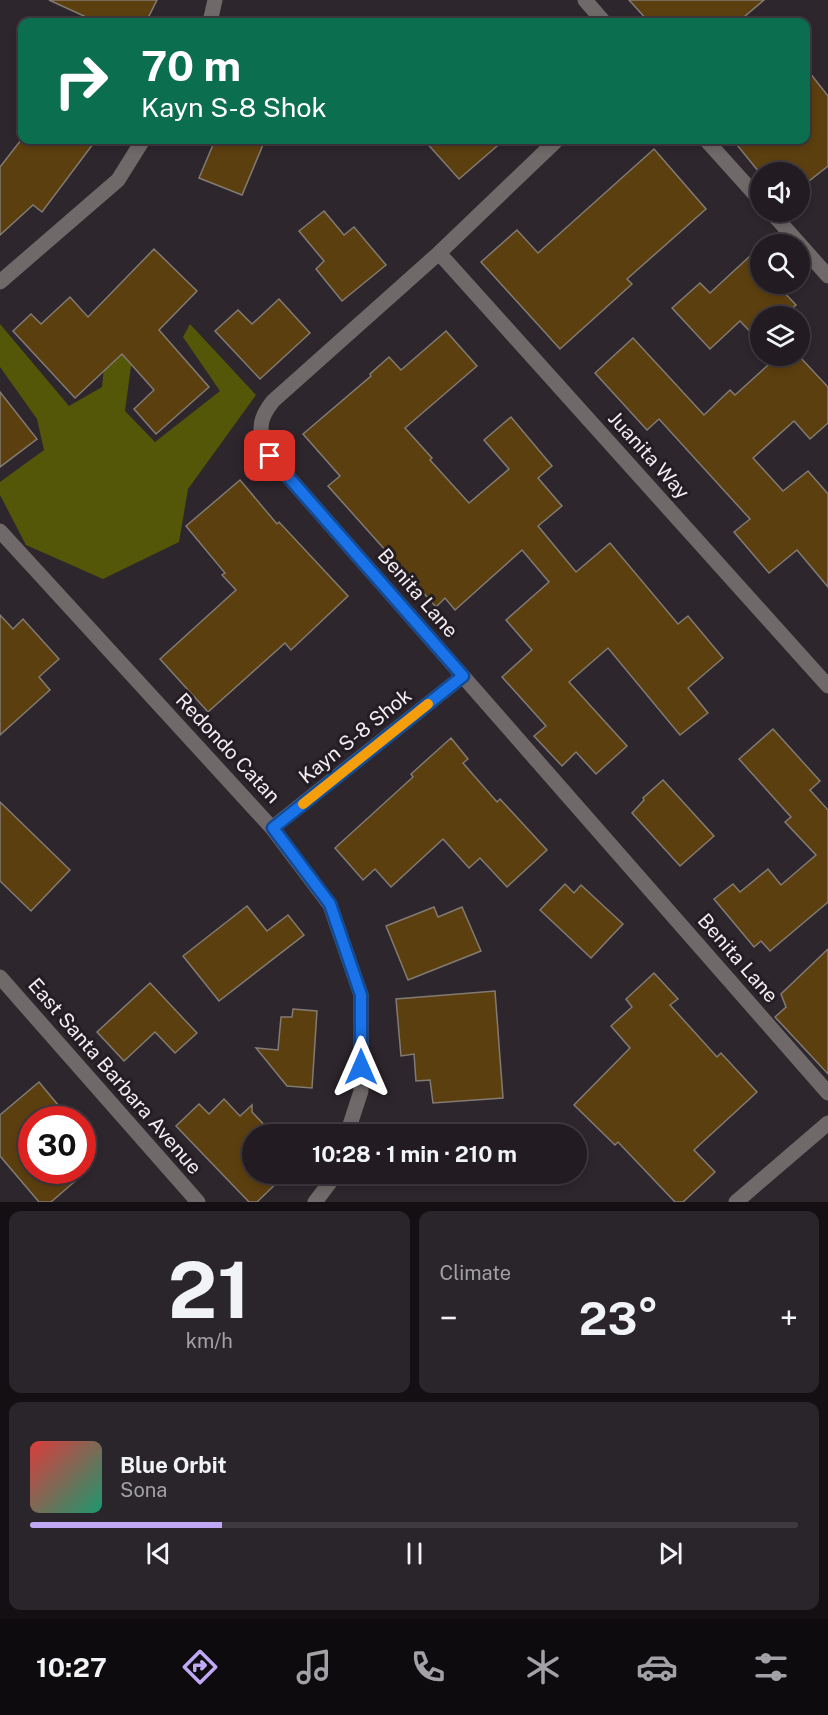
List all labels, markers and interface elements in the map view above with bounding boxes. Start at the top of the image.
text: 70 m [141,41,241,90]
icon: right [42,42,120,120]
text: Kayn S-8 Shok [141,91,327,123]
map controls [750,162,810,366]
button: sound [750,162,810,222]
button: search [750,234,810,294]
button: layers [750,306,810,366]
street label: Juanita Way [603,406,695,504]
pin [244,430,295,481]
icon: arrive [253,439,286,472]
street label: Benita Lane [373,544,463,642]
street label: Kayn S-8 Shok [294,683,416,789]
street label: Redondo Catan [171,688,285,808]
street label: Benita Lane [693,909,783,1007]
street label: East Santa Barbara Avenue [23,973,207,1179]
position arrow [329,1035,393,1099]
speed limit sign: 30 [18,1106,96,1184]
text: 10:28 · 1 min · 210 m [312,1141,517,1167]
text: 21 [168,1244,251,1336]
text: Climate [440,1261,511,1285]
text: 23° [579,1292,659,1345]
text: − [440,1299,458,1337]
text: + [780,1299,798,1337]
text: km/h [186,1329,233,1353]
text: Blue Orbit [120,1452,227,1478]
text: Sona [120,1478,167,1502]
icon: previous [142,1537,175,1570]
icon: pause [398,1537,431,1570]
icon: next [654,1537,687,1570]
icon: directions [179,1646,221,1688]
icon: music [293,1646,335,1688]
icon: phone [407,1646,449,1688]
icon: climate [522,1646,564,1688]
icon: car [636,1646,678,1688]
icon: filters [750,1646,792,1688]
text: 10:27 [36,1651,107,1683]

